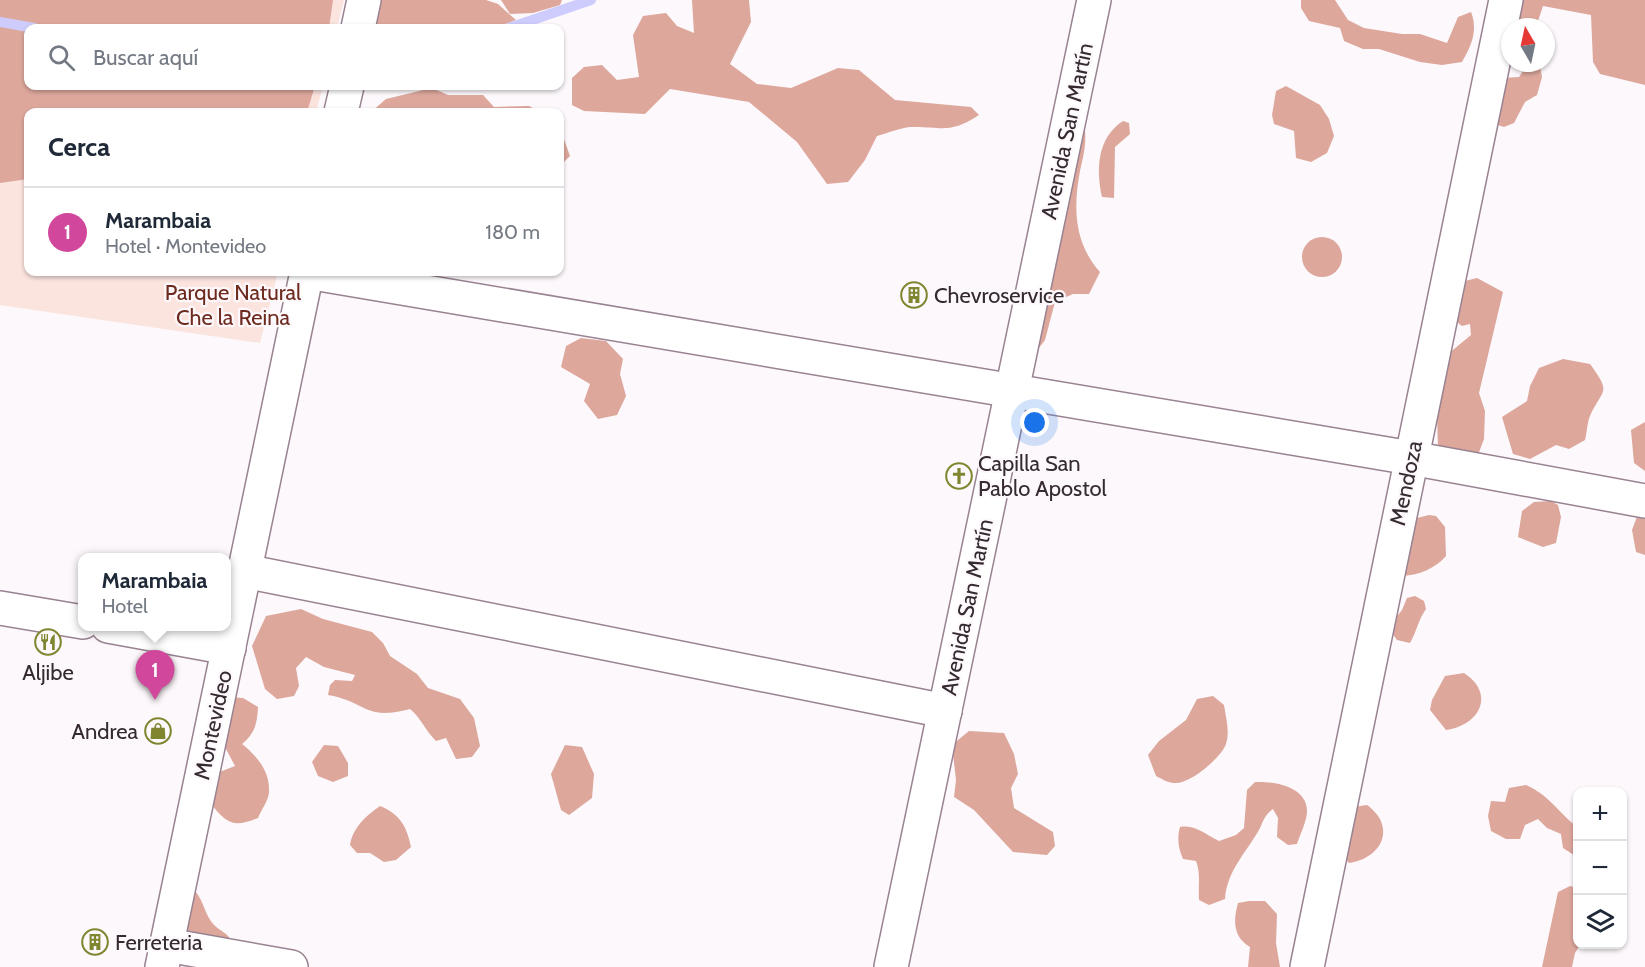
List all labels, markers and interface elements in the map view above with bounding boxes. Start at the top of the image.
north arrow [1501,18,1555,72]
search box [24,24,564,90]
street label: Avenida San Martín [1035,40,1099,222]
icon: search [45,41,78,74]
text: Buscar aquí [93,44,198,71]
text: Cerca [48,131,110,163]
text: Marambaia [105,207,211,234]
text: 1 [64,220,71,244]
text: 180 m [485,220,540,244]
text: Hotel · Montevideo [105,234,266,258]
park label: Parque Natural Che la Reina [165,279,302,331]
building icon: Chevroservice [899,280,929,310]
place label: Chevroservice [934,282,1064,309]
your location [1020,408,1049,437]
street label: Mendoza [1384,438,1428,528]
place label: Capilla San Pablo Apostol [978,450,1108,502]
church icon: Capilla San Pablo Apostol [944,461,974,491]
street label: Avenida San Martín [935,516,999,698]
popup [78,553,231,631]
text: Marambaia [101,567,208,594]
text: Hotel [101,594,148,618]
restaurant icon: Aljibe [33,627,63,657]
pin: 1 [136,650,174,700]
place label: Aljibe [22,659,74,686]
street label: Montevideo [188,668,238,782]
shop icon: Andrea [143,716,173,746]
place label: Andrea [71,718,138,745]
map controls [1573,787,1627,949]
button: + [1573,787,1627,841]
button: − [1573,841,1627,895]
button: layers [1573,895,1627,949]
building icon: Ferreteria [80,927,110,957]
place label: Ferreteria [115,929,203,956]

